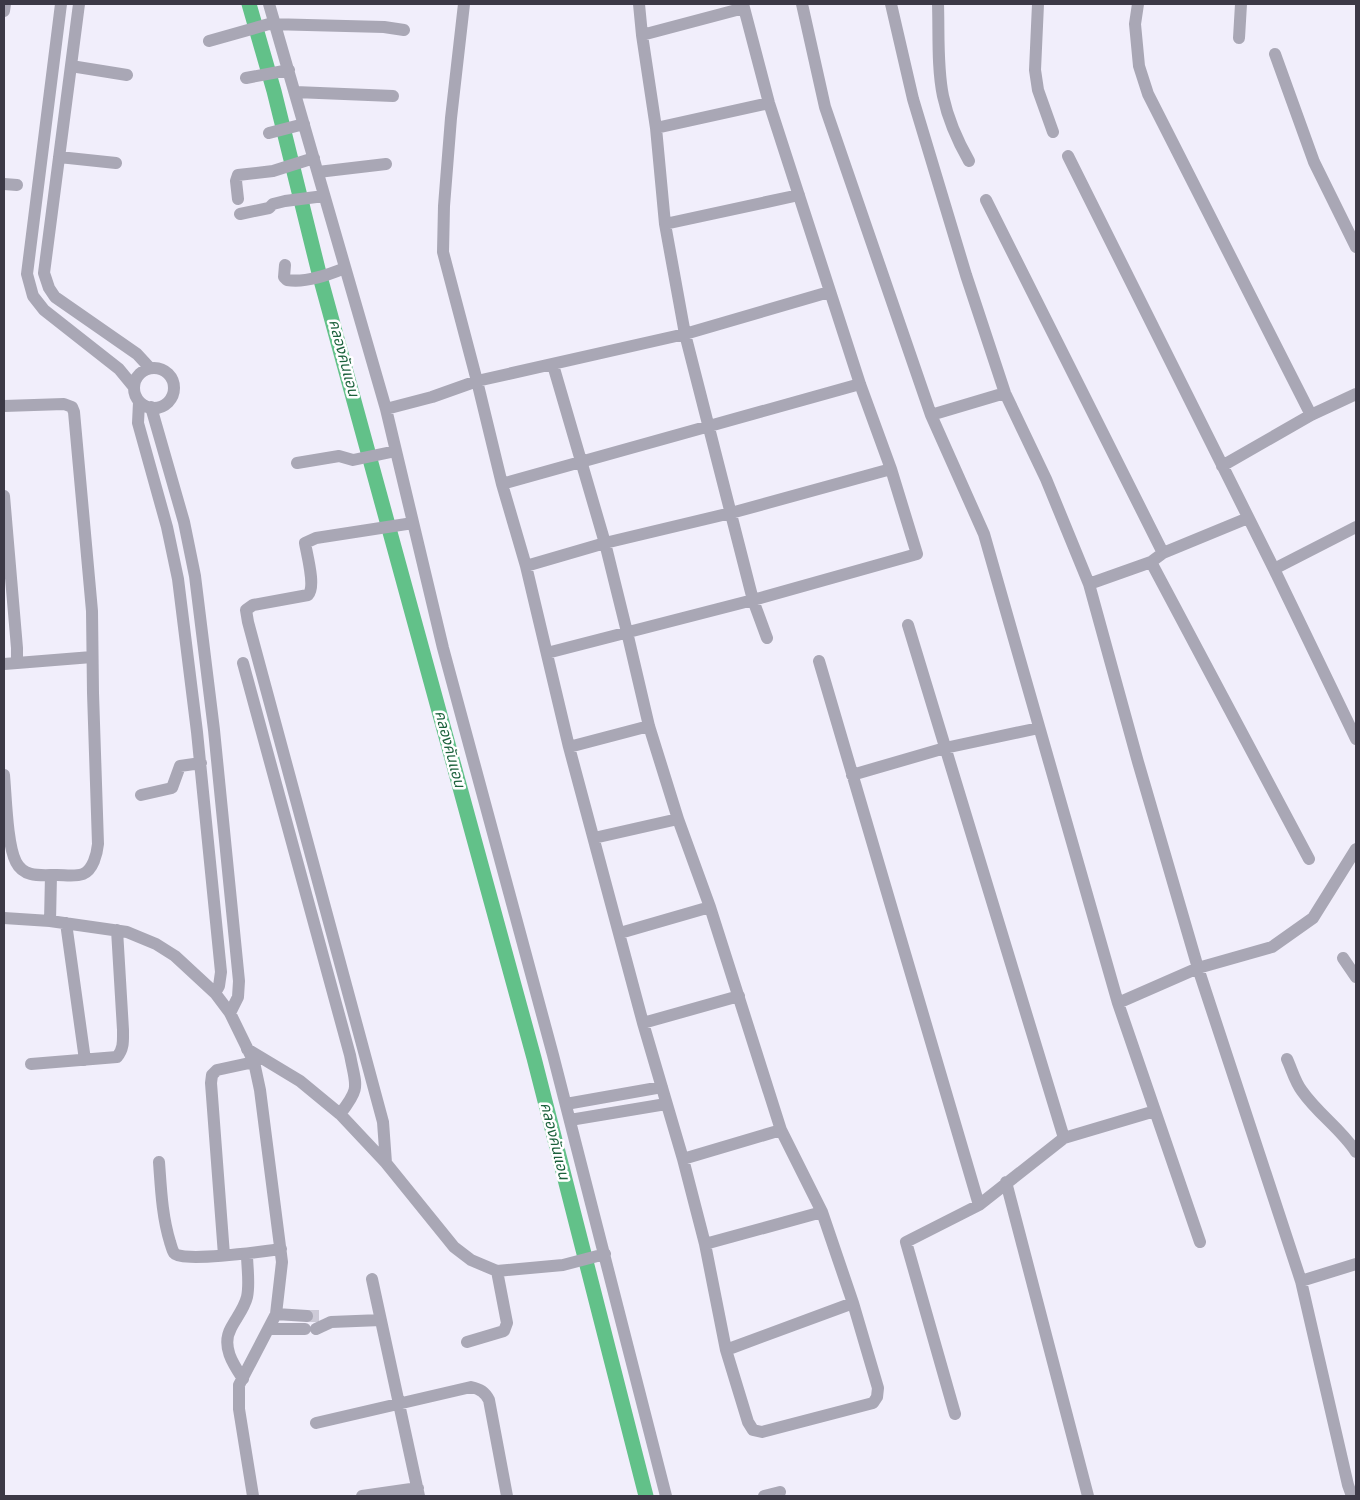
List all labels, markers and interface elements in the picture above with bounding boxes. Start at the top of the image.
water label: คลองคันแอน [324,317,364,400]
water label: คลองคันแอน [430,708,470,791]
water label: คลองคันแอน [536,1100,574,1183]

